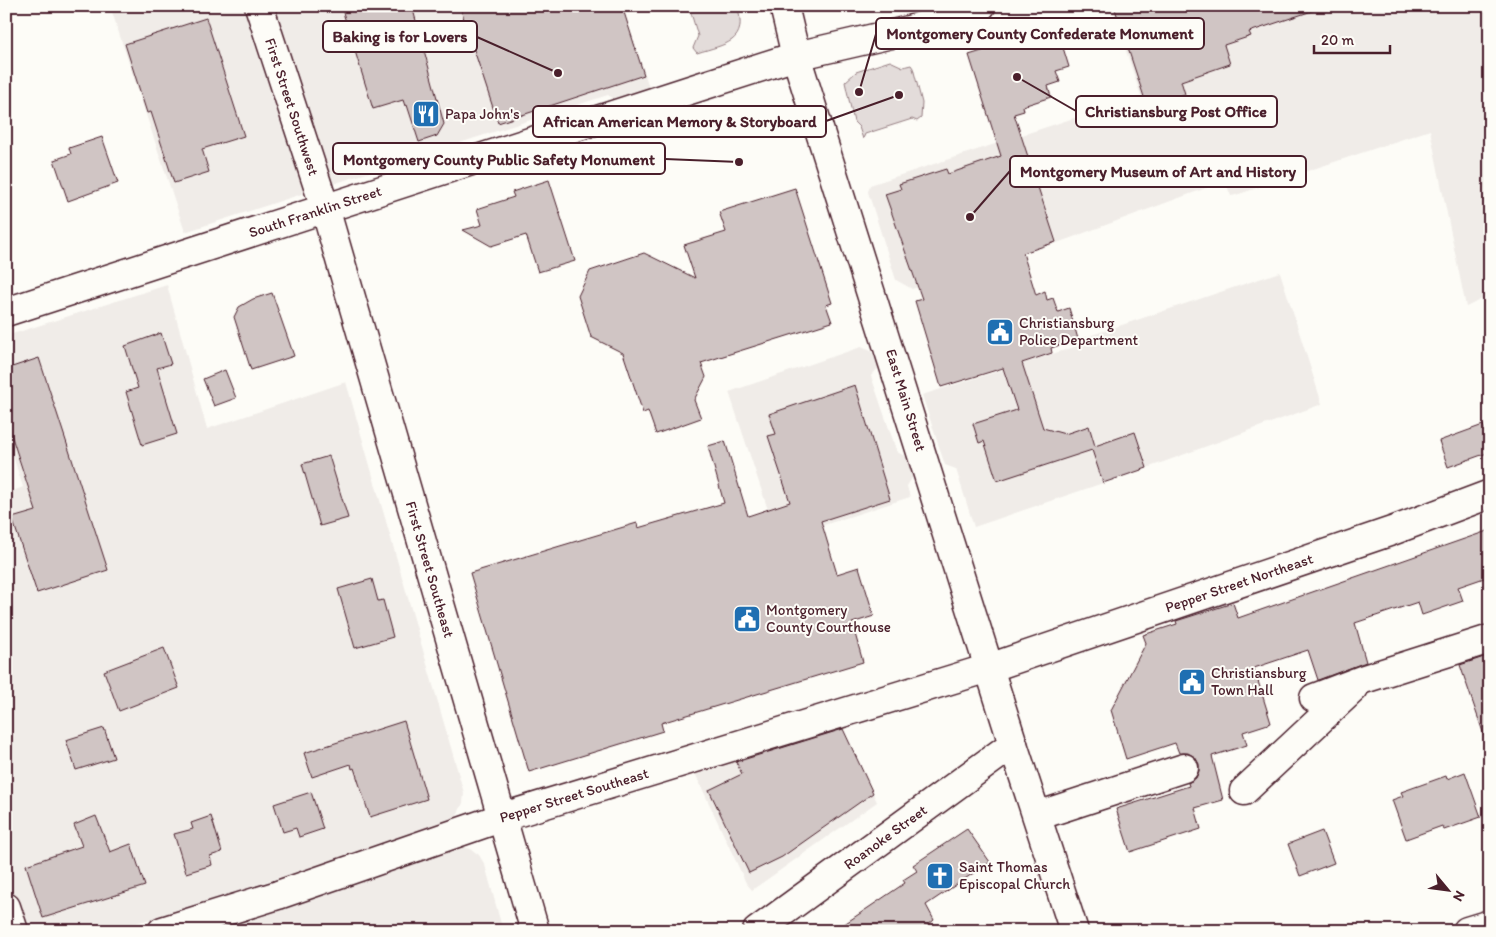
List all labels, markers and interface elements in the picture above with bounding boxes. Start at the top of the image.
callout: Montgomery County Confederate Monument [876,18,1204,49]
callout: Baking is for Lovers [323,21,477,52]
scale bar [1314,22,1390,54]
text: Montgomery County Confederate Monument [886,24,1194,44]
text: Baking is for Lovers [333,27,467,47]
text: 20 m [1321,31,1355,49]
street label: First Street Southwest [261,36,323,178]
callout: Christiansburg Post Office [1076,96,1277,127]
restaurant icon: Papa John's [411,99,441,129]
text: Christiansburg Post Office [1085,102,1267,122]
place label: Papa John's [445,105,520,123]
callout: African American Memory & Storyboard [533,106,826,137]
text: African American Memory & Storyboard [542,112,817,132]
callout: Montgomery County Public Safety Monument [333,143,665,174]
text: Montgomery County Public Safety Monument [343,150,655,170]
callout: Montgomery Museum of Art and History [1010,156,1306,187]
text: Montgomery Museum of Art and History [1020,162,1297,182]
street label: South Franklin Street [246,182,384,242]
place label: Christiansburg Police Department [1019,314,1139,349]
public building icon: Christiansburg Police Department [985,317,1015,347]
street label: East Main Street [882,347,930,454]
street label: First Street Southeast [402,499,458,640]
street label: Pepper Street Northeast [1163,549,1316,616]
place label: Montgomery County Courthouse [766,601,891,636]
public building icon: Montgomery County Courthouse [732,604,762,634]
place label: Christiansburg Town Hall [1211,664,1307,699]
public building icon: Christiansburg Town Hall [1177,667,1207,697]
street label: Pepper Street Southeast [497,764,651,827]
street label: Roanoke Street [840,801,931,874]
place label: Saint Thomas Episcopal Church [959,858,1070,893]
church icon: Saint Thomas Episcopal Church [925,861,955,891]
north arrow [1424,864,1474,914]
text: N [1449,888,1469,904]

